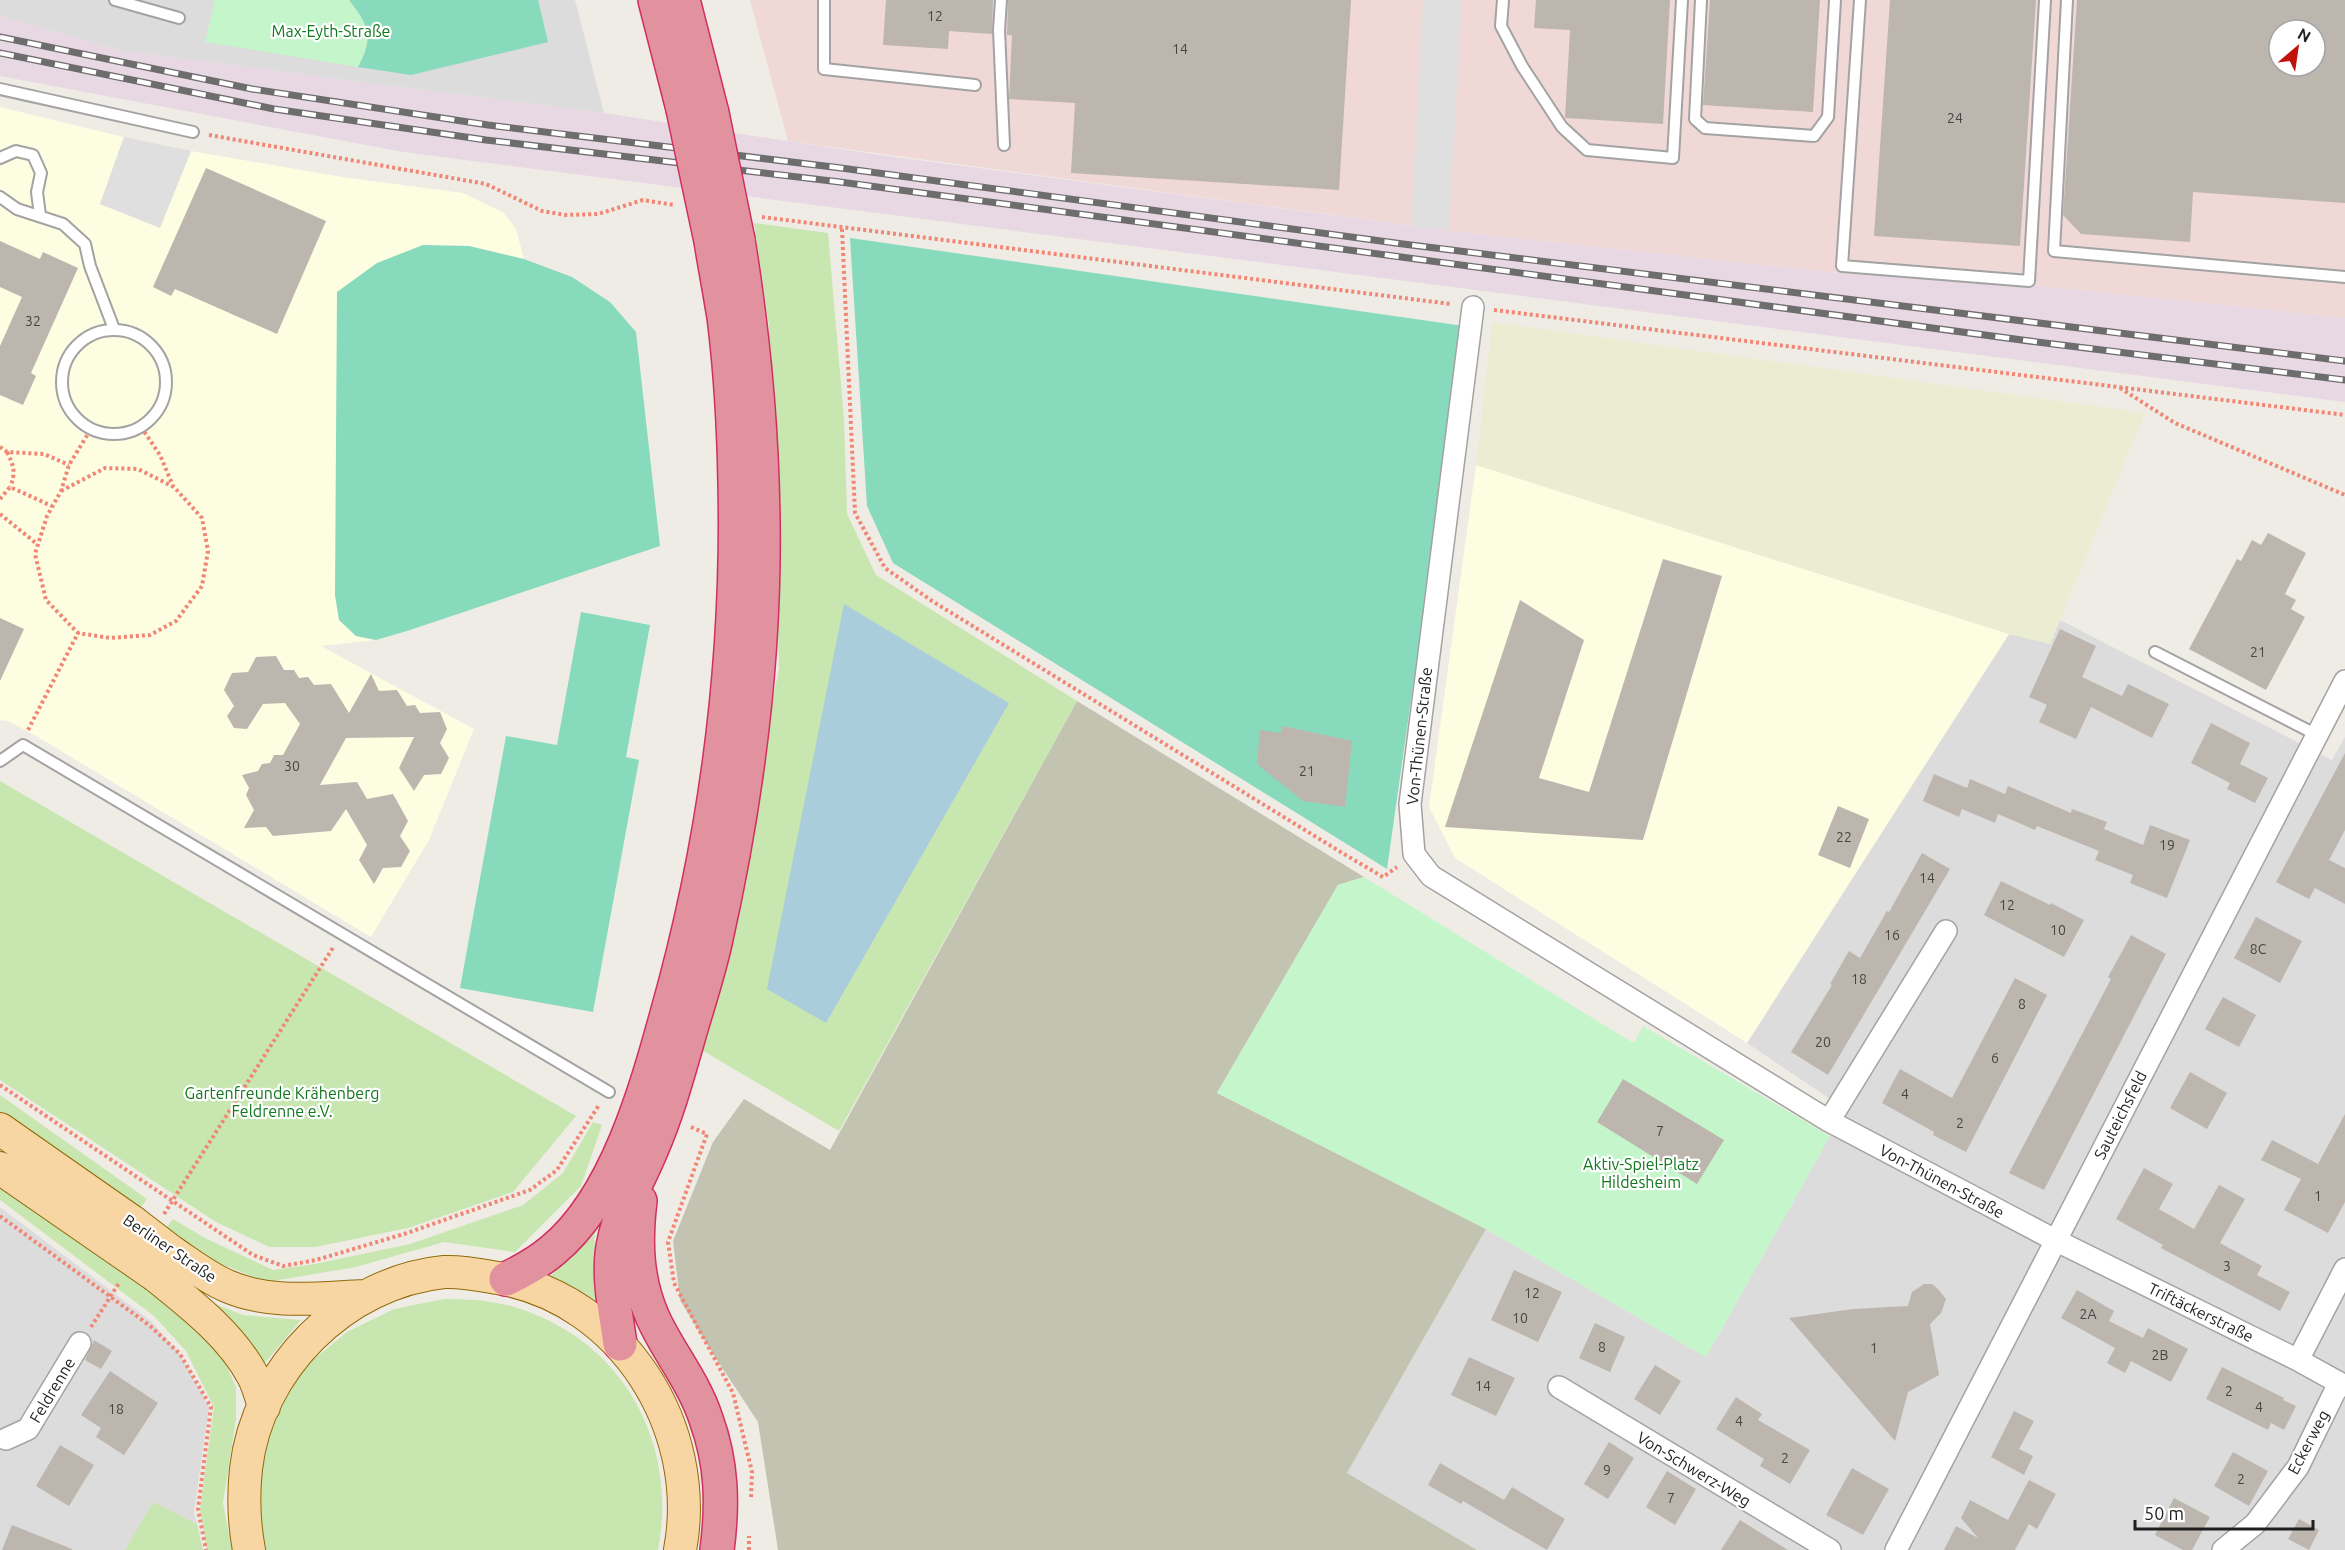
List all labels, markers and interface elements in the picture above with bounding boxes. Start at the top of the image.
house number: 12 [927,8,943,24]
north arrow [2267,18,2327,78]
park label: Max-Eyth-Straße [272,22,390,40]
text: N [2295,24,2314,46]
house number: 14 [1172,41,1188,57]
house number: 24 [1947,110,1963,126]
house number: 32 [25,313,41,329]
house number: 21 [2250,644,2266,660]
street label: Von-Thünen-Straße [1403,666,1435,806]
house number: 30 [284,758,300,774]
house number: 21 [1299,763,1315,779]
house number: 22 [1836,829,1852,845]
house number: 19 [2159,837,2175,853]
house number: 14 [1919,870,1935,886]
house number: 12 [1999,897,2015,913]
house number: 10 [2050,922,2066,938]
house number: 16 [1884,927,1900,943]
house number: 8C [2250,941,2267,957]
house number: 18 [1851,971,1867,987]
house number: 8 [2018,996,2026,1012]
house number: 20 [1815,1034,1831,1050]
house number: 6 [1991,1050,1999,1066]
street label: Sauteichsfeld [2090,1068,2150,1162]
park label: Gartenfreunde Krähenberg Feldrenne e.V. [185,1084,379,1120]
house number: 4 [1901,1086,1909,1102]
house number: 2 [1956,1115,1964,1131]
house number: 7 [1656,1123,1664,1139]
street label: Von-Thünen-Straße [1877,1141,2007,1221]
park label: Aktiv-Spiel-Platz Hildesheim [1583,1155,1699,1191]
house number: 1 [2314,1188,2322,1204]
street label: Berliner Straße [120,1210,220,1286]
house number: 3 [2223,1258,2231,1274]
street label: Triftäckerstraße [2145,1279,2257,1345]
house number: 12 [1524,1285,1540,1301]
house number: 2A [2080,1306,2097,1322]
house number: 10 [1512,1310,1528,1326]
house number: 8 [1598,1339,1606,1355]
house number: 1 [1870,1340,1878,1356]
house number: 2B [2152,1347,2168,1363]
street label: Feldrenne [26,1354,78,1426]
house number: 14 [1475,1378,1491,1394]
house number: 2 [2225,1383,2233,1399]
house number: 4 [2255,1399,2263,1415]
house number: 18 [108,1401,124,1417]
street label: Eckerweg [2284,1407,2332,1477]
house number: 4 [1735,1413,1743,1429]
street label: Von-Schwerz-Weg [1634,1428,1754,1510]
house number: 2 [1781,1450,1789,1466]
house number: 9 [1603,1462,1611,1478]
house number: 2 [2237,1471,2245,1487]
house number: 7 [1667,1490,1675,1506]
scale bar [2135,1493,2314,1531]
text: 50 m [2144,1503,2184,1523]

